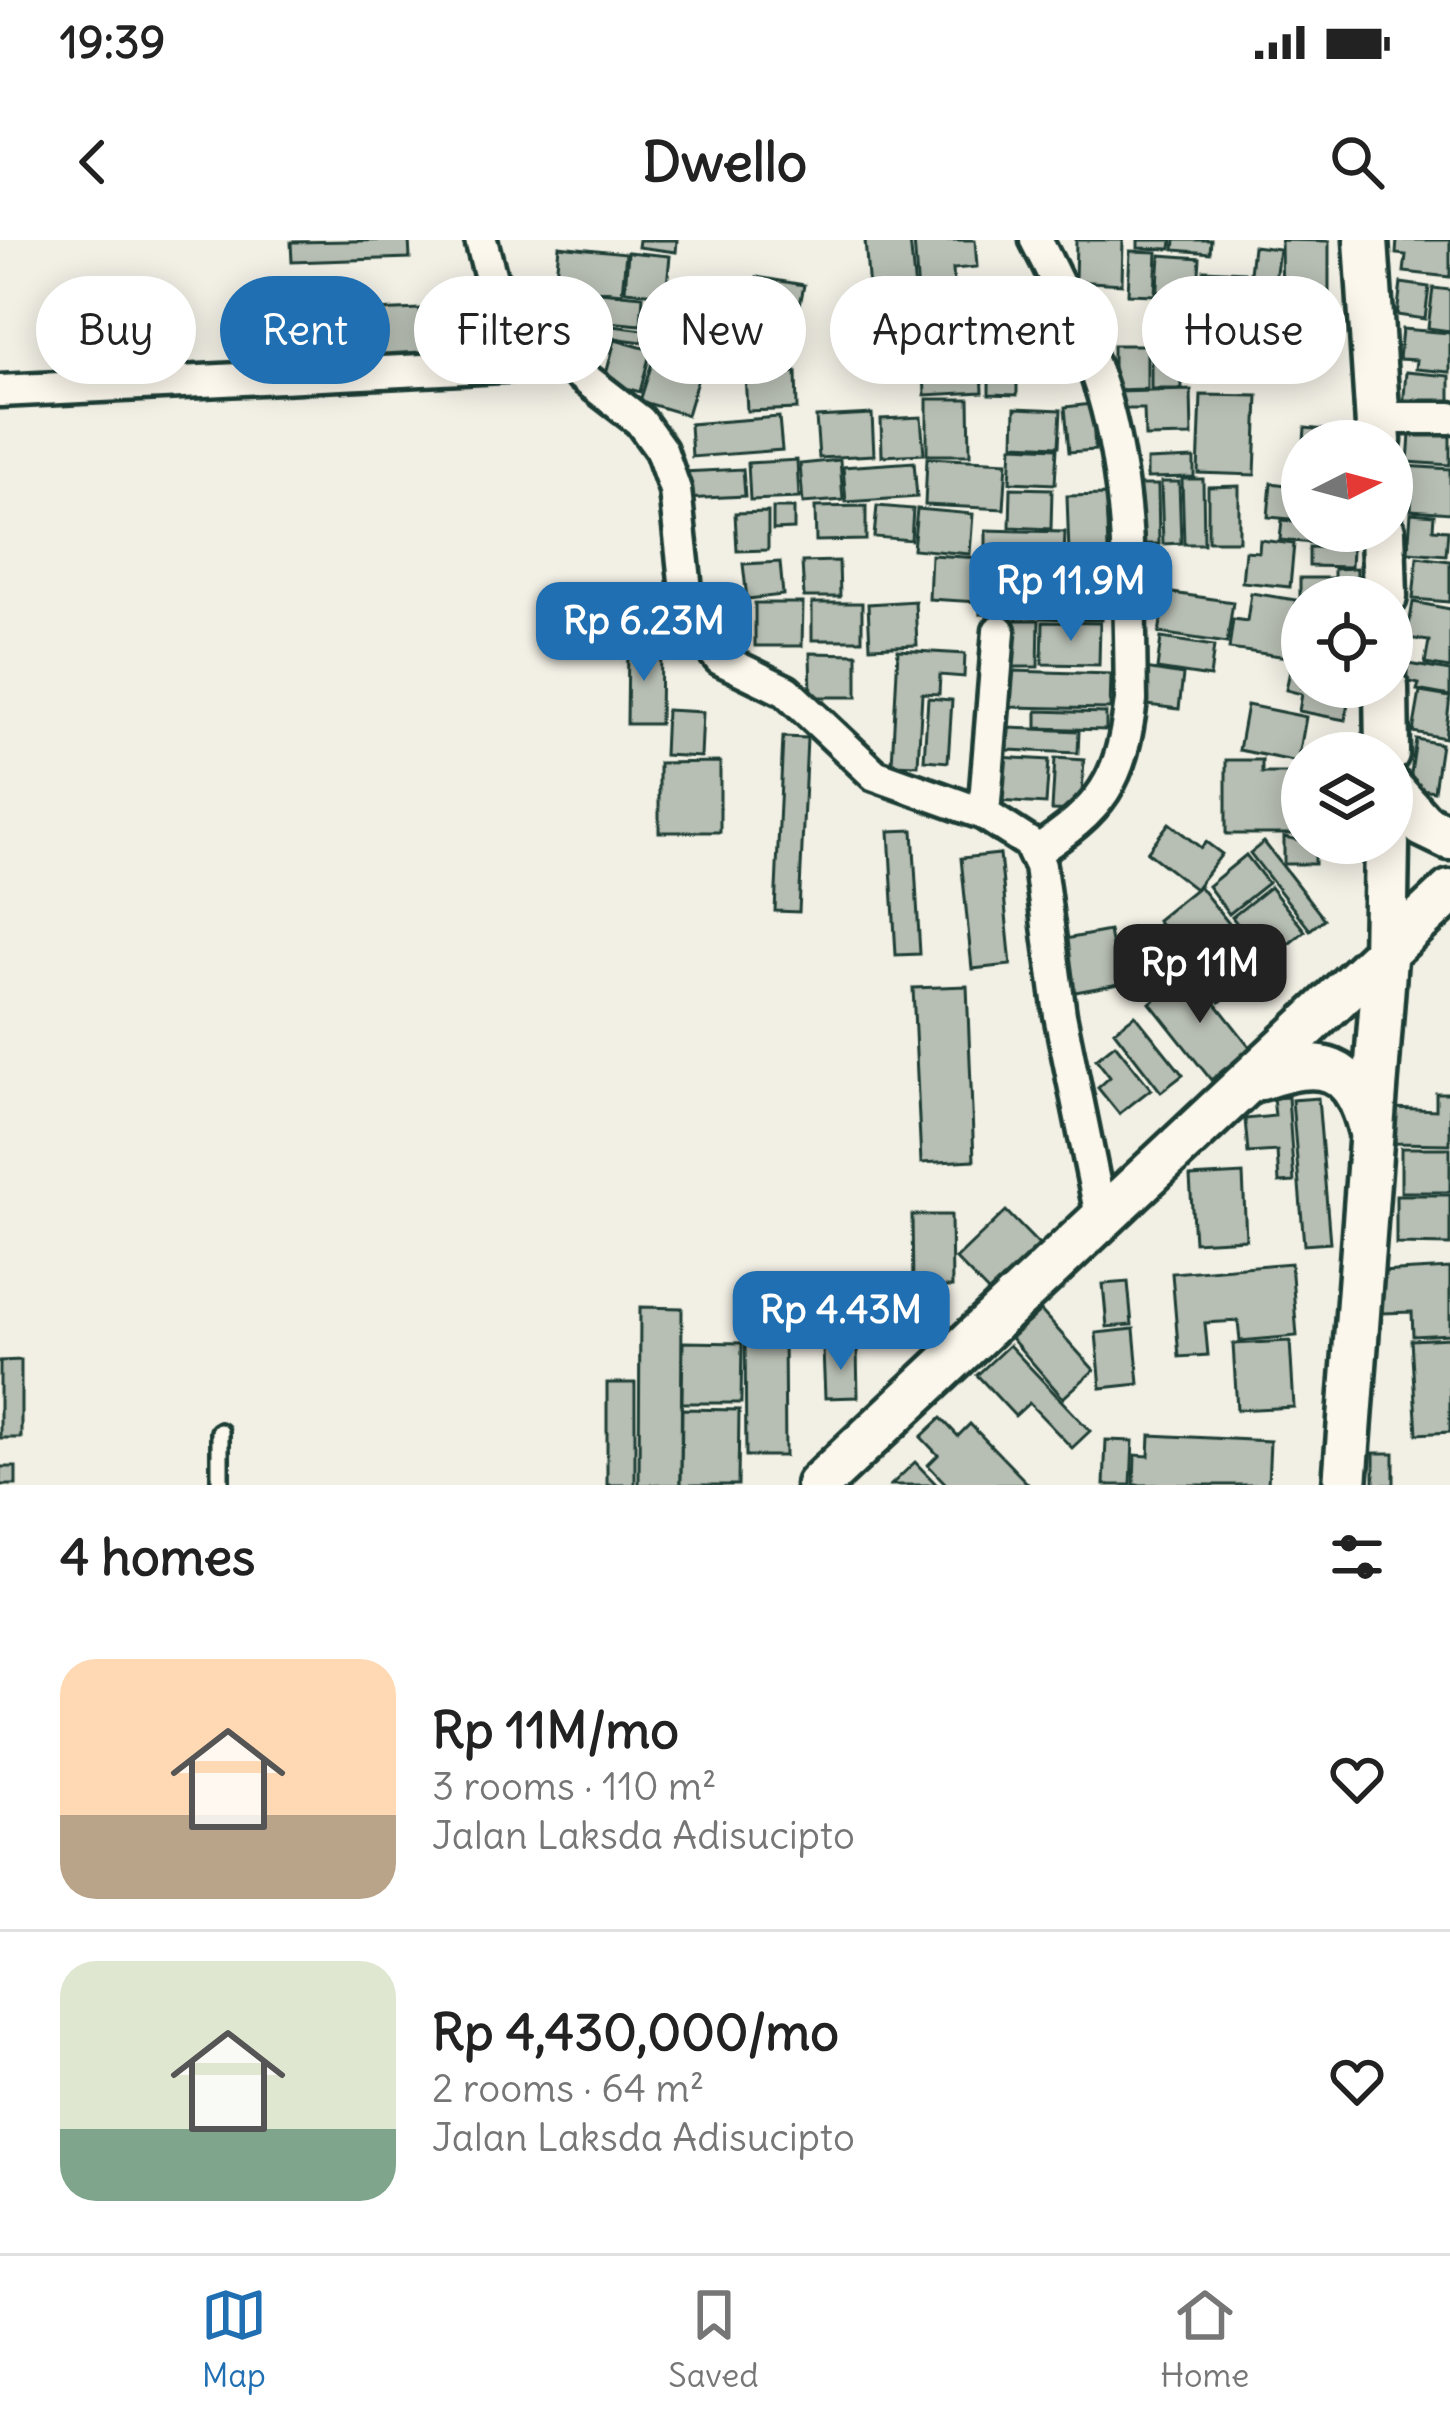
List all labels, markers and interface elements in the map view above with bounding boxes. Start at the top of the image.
text: 19:39 [60,14,165,70]
text: Dwello [643,128,807,196]
icon: back [60,129,126,195]
icon: search [1324,129,1390,195]
chip: Buy [36,276,196,384]
chip: Rent [220,276,390,384]
chip: Filters [414,276,613,384]
chip: New [637,276,806,384]
chip: Apartment [830,276,1118,384]
chip: House [1142,276,1346,384]
north arrow [1281,420,1413,552]
map controls [1281,420,1413,864]
pin: Rp 11.9M [947,542,1195,644]
text: Rp 11.9M [996,556,1146,605]
button: locate [1281,576,1413,708]
pin: Rp 6.23M [520,582,768,684]
text: Rp 6.23M [563,596,725,645]
button: layers [1281,732,1413,864]
pin: Rp 11M [1102,924,1298,1026]
text: Rp 11M [1141,938,1259,987]
pin: Rp 4.43M [717,1271,965,1373]
text: Rp 4.43M [760,1285,922,1334]
icon: filters [1324,1524,1390,1590]
text: 4 homes [60,1525,255,1589]
text: Rp 11M/mo [432,1698,679,1762]
icon: home [156,1707,300,1851]
icon: heart [1324,1746,1390,1812]
text: 3 rooms · 110 m² [432,1762,717,1811]
text: Jalan Laksda Adisucipto [432,1811,855,1860]
text: Rp 4,430,000/mo [432,2000,839,2064]
icon: home [156,2009,300,2153]
icon: heart [1324,2048,1390,2114]
text: 2 rooms · 64 m² [432,2064,704,2113]
text: Jalan Laksda Adisucipto [432,2113,855,2162]
tab: Map [201,2282,267,2396]
tab: Saved [668,2282,759,2396]
tab: Home [1160,2282,1249,2396]

